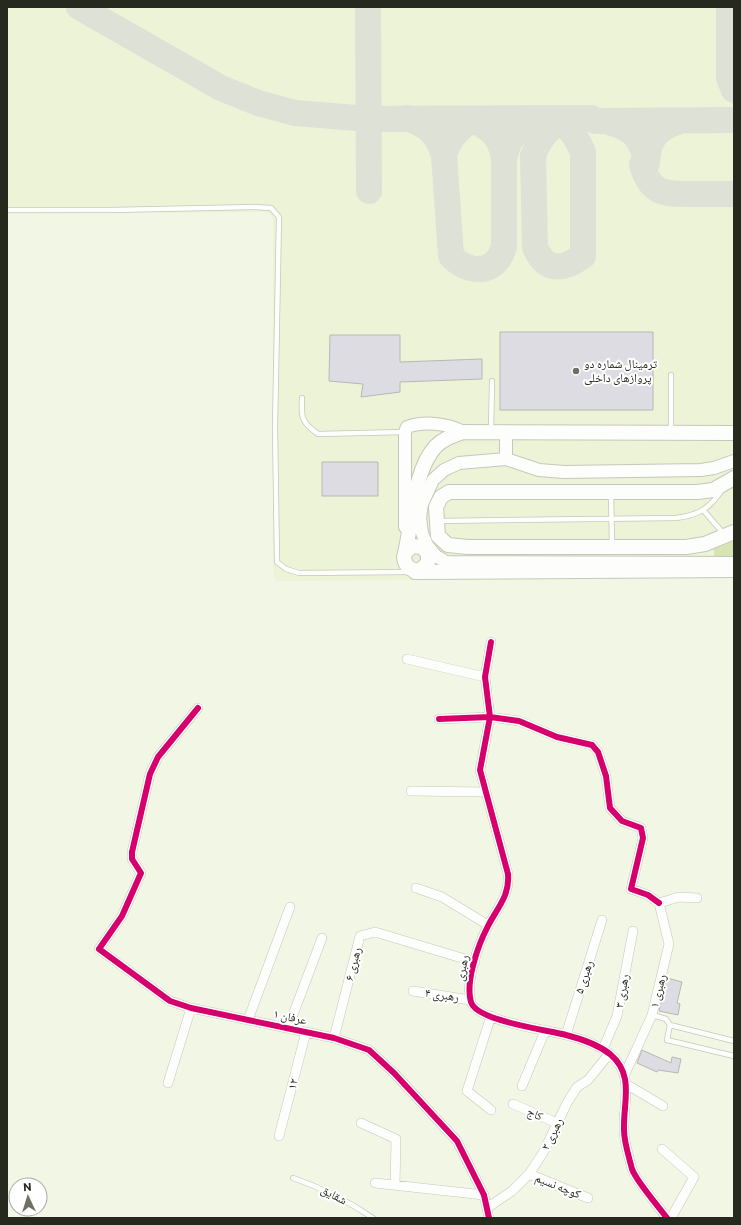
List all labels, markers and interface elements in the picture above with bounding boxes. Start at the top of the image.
place label: ترمینال شماره دو پروازهای داخلی [584,356,658,385]
marker: ترمینال شماره دو پروازهای داخلی [571,366,581,376]
street label: رهبری ۶ [341,945,364,982]
street label: رهبری [451,953,472,982]
street label: رهبری ۵ [571,958,596,996]
street label: رهبری ۳ [611,972,632,1009]
street label: رهبری ۱ [646,972,669,1009]
street label: رهبری ۴ [424,985,460,1005]
street label: عرفان ۱ [272,1006,308,1027]
street label: ۱۲ [284,1077,300,1091]
street label: کاج [525,1104,545,1124]
street label: رهبری ۲ [537,1115,566,1153]
street label: کوچه نسیم [533,1170,583,1202]
north arrow [8,1177,48,1217]
text: N [23,1180,32,1193]
street label: شقایق [319,1182,350,1208]

